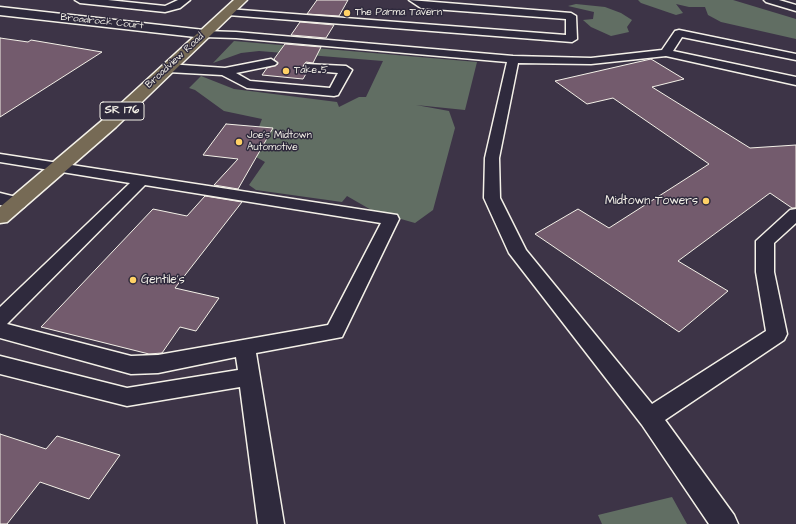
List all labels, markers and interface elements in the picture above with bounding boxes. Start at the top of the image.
place label: The Parma Tavern [355,7,442,19]
marker: The Parma Tavern [342,8,352,18]
street label: Broadrock Court [60,12,144,32]
street label: Broadview Road [143,31,207,91]
place label: Take 5 [294,65,328,77]
marker: Take 5 [281,66,291,76]
road number: SR 176 [100,102,144,120]
place label: Joe's Midtown Automotive [247,130,312,154]
marker: Joe's Midtown Automotive [234,137,244,147]
place label: Midtown Towers [605,194,698,208]
marker: Midtown Towers [701,196,711,206]
place label: Gentile's [141,273,185,287]
marker: Gentile's [128,275,138,285]

